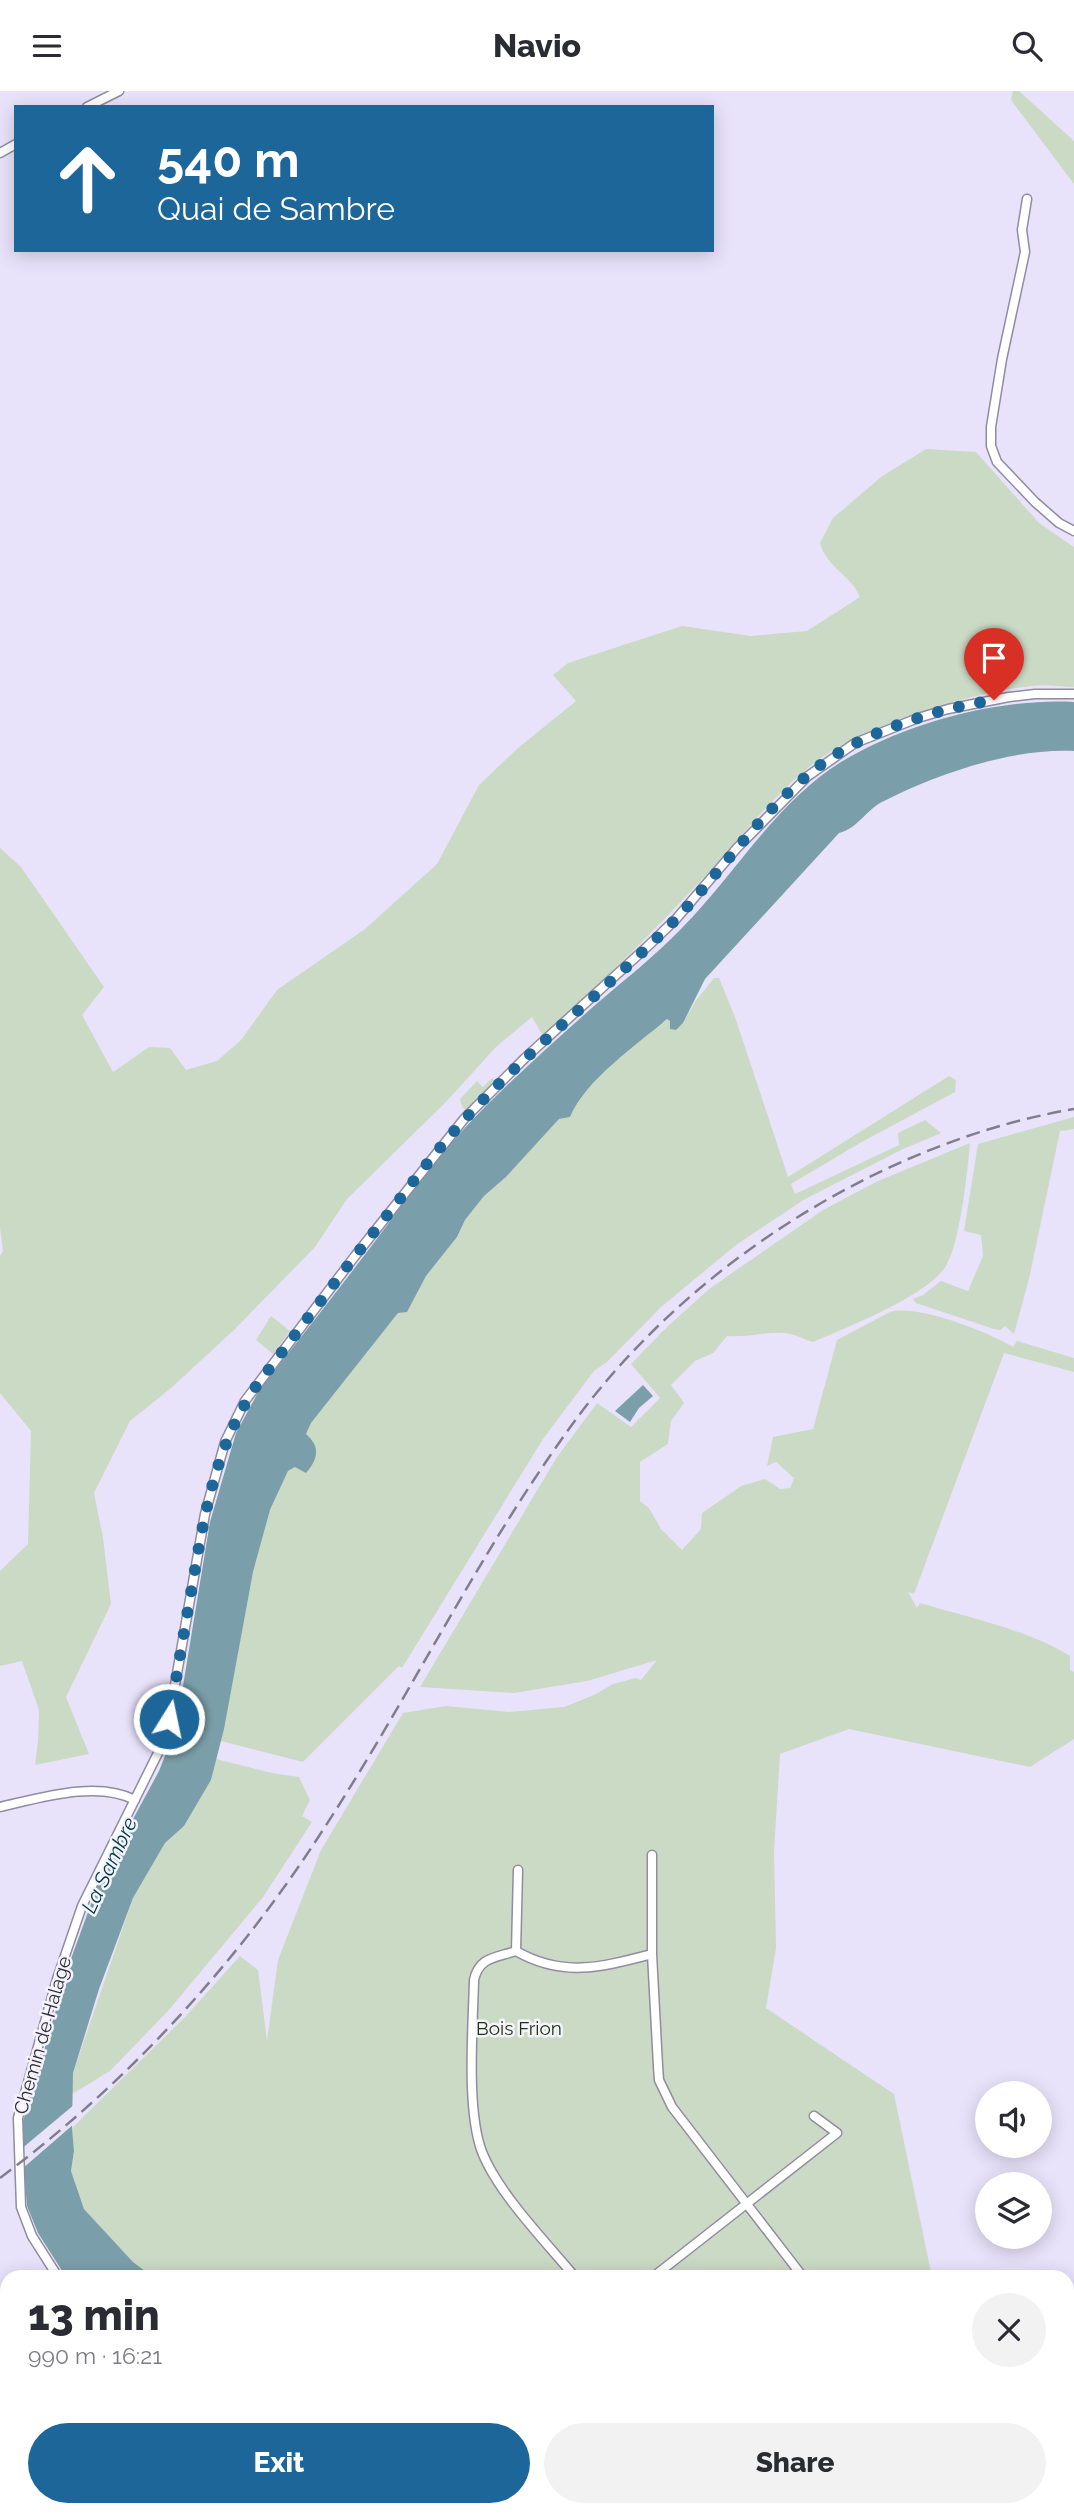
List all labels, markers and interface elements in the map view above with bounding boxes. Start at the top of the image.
icon: menu [28,27,66,65]
text: Navio [493,27,581,64]
icon: search [1008,27,1046,65]
text: 540 m [157,131,300,188]
icon: ahead [42,133,133,224]
text: Quai de Sambre [157,190,395,227]
pin [964,628,1024,700]
icon: arrive [975,639,1013,677]
position arrow [132,1682,206,1756]
water label: La Sambre [76,1813,142,1917]
street label: Chemin de Halage [9,1953,75,2117]
park label: Bois Frion [476,2017,562,2039]
map controls [975,2081,1052,2249]
button: sound [975,2081,1052,2158]
button: layers [975,2172,1052,2249]
text: 13 min [28,2291,160,2340]
button: close [972,2293,1046,2367]
text: 990 m · 16:21 [28,2342,162,2369]
button: Exit [28,2423,530,2503]
button: Share [544,2423,1046,2503]

